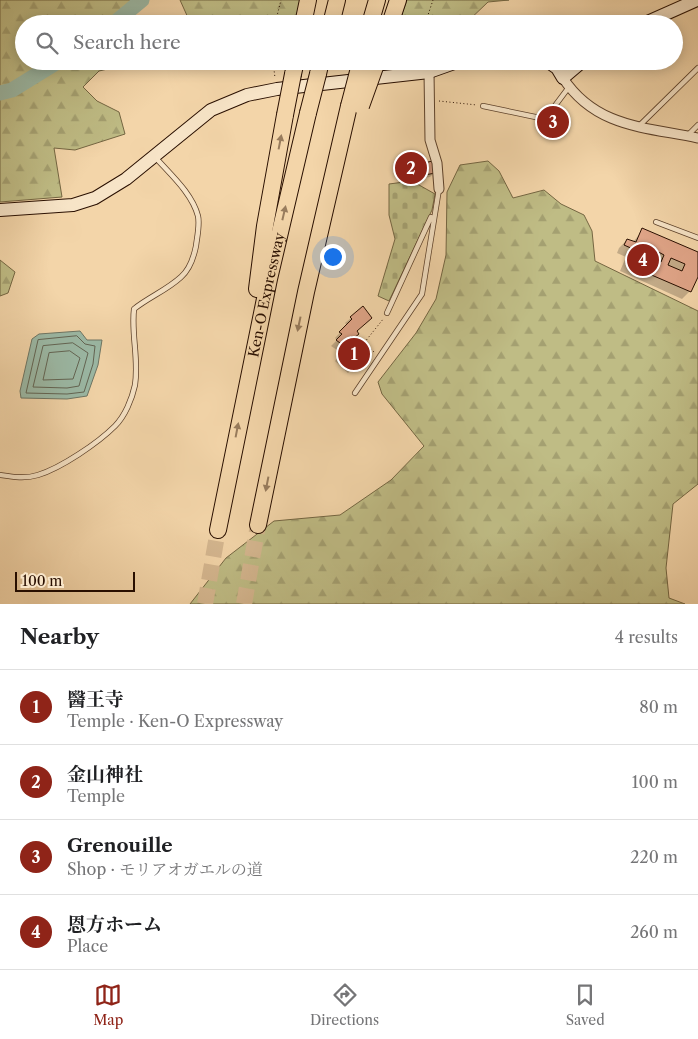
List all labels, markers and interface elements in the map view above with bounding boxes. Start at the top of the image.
search box [15,15,683,70]
icon: search [33,29,61,57]
text: Search here [73,31,181,54]
pin: 3 [537,103,569,141]
one-way arrow [277,133,285,149]
pin: 2 [395,149,427,187]
one-way arrow [280,206,288,221]
street label: Ken-O Expressway [244,231,289,359]
pin: 4 [627,241,659,279]
your location [320,244,346,270]
one-way arrow [295,317,303,332]
pin: 1 [338,335,370,373]
one-way arrow [233,423,241,438]
one-way arrow [262,476,270,492]
scale bar [15,569,135,592]
text: 100 m [22,572,62,590]
text: Nearby [20,624,99,649]
text: 4 results [615,627,678,647]
text: 醫王寺 [67,688,124,711]
text: 1 [32,697,40,717]
text: 80 m [639,697,678,717]
text: Temple · Ken-O Expressway [67,711,283,731]
text: 金山神社 [67,763,143,786]
text: 2 [31,772,41,792]
text: 100 m [632,772,678,792]
text: Temple [67,786,125,806]
text: Grenouille [67,834,173,857]
text: 3 [31,847,41,867]
text: 220 m [630,847,678,867]
text: Shop · モリアオガエルの道 [67,859,263,879]
text: 恩方ホーム [67,913,162,936]
text: 4 [31,922,41,942]
text: 260 m [630,922,678,942]
text: Place [67,936,108,956]
tab: Map [93,981,123,1029]
tab: Directions [310,981,379,1029]
tab: Saved [566,981,605,1029]

